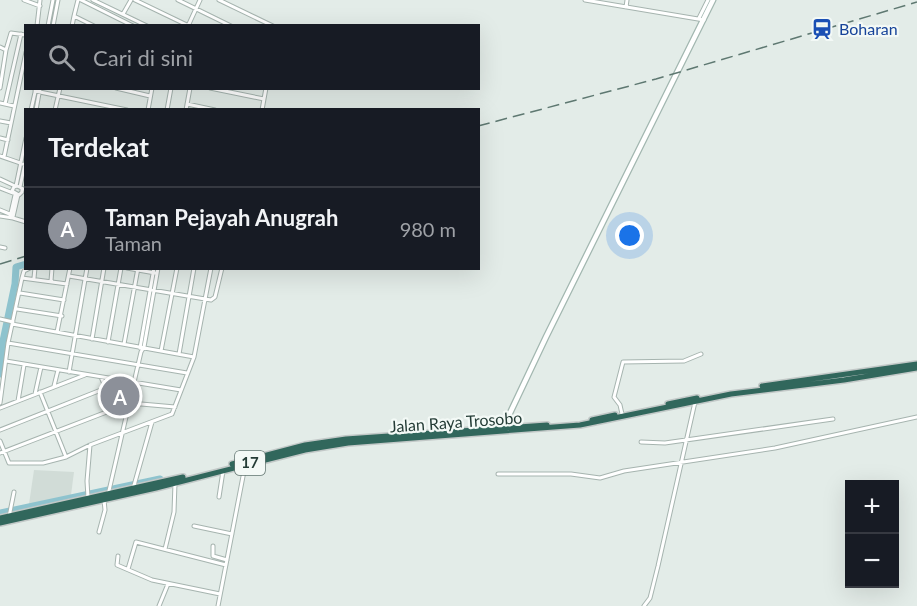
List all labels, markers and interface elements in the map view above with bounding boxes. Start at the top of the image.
station icon: Boharan [810,17,834,41]
place label: Boharan [839,19,898,38]
search box [24,24,480,90]
icon: search [45,41,78,74]
text: Cari di sini [93,44,193,71]
text: Terdekat [48,131,149,163]
text: Taman Pejayah Anugrah [105,204,338,231]
text: A [61,217,74,241]
text: 980 m [400,217,456,241]
your location [615,221,644,250]
text: Taman [105,231,162,255]
pin: A [100,374,140,418]
street label: Jalan Raya Trosobo [389,407,523,436]
road number: 17 [235,451,265,475]
map controls [845,480,899,588]
button: + [845,480,899,534]
button: − [845,534,899,588]

